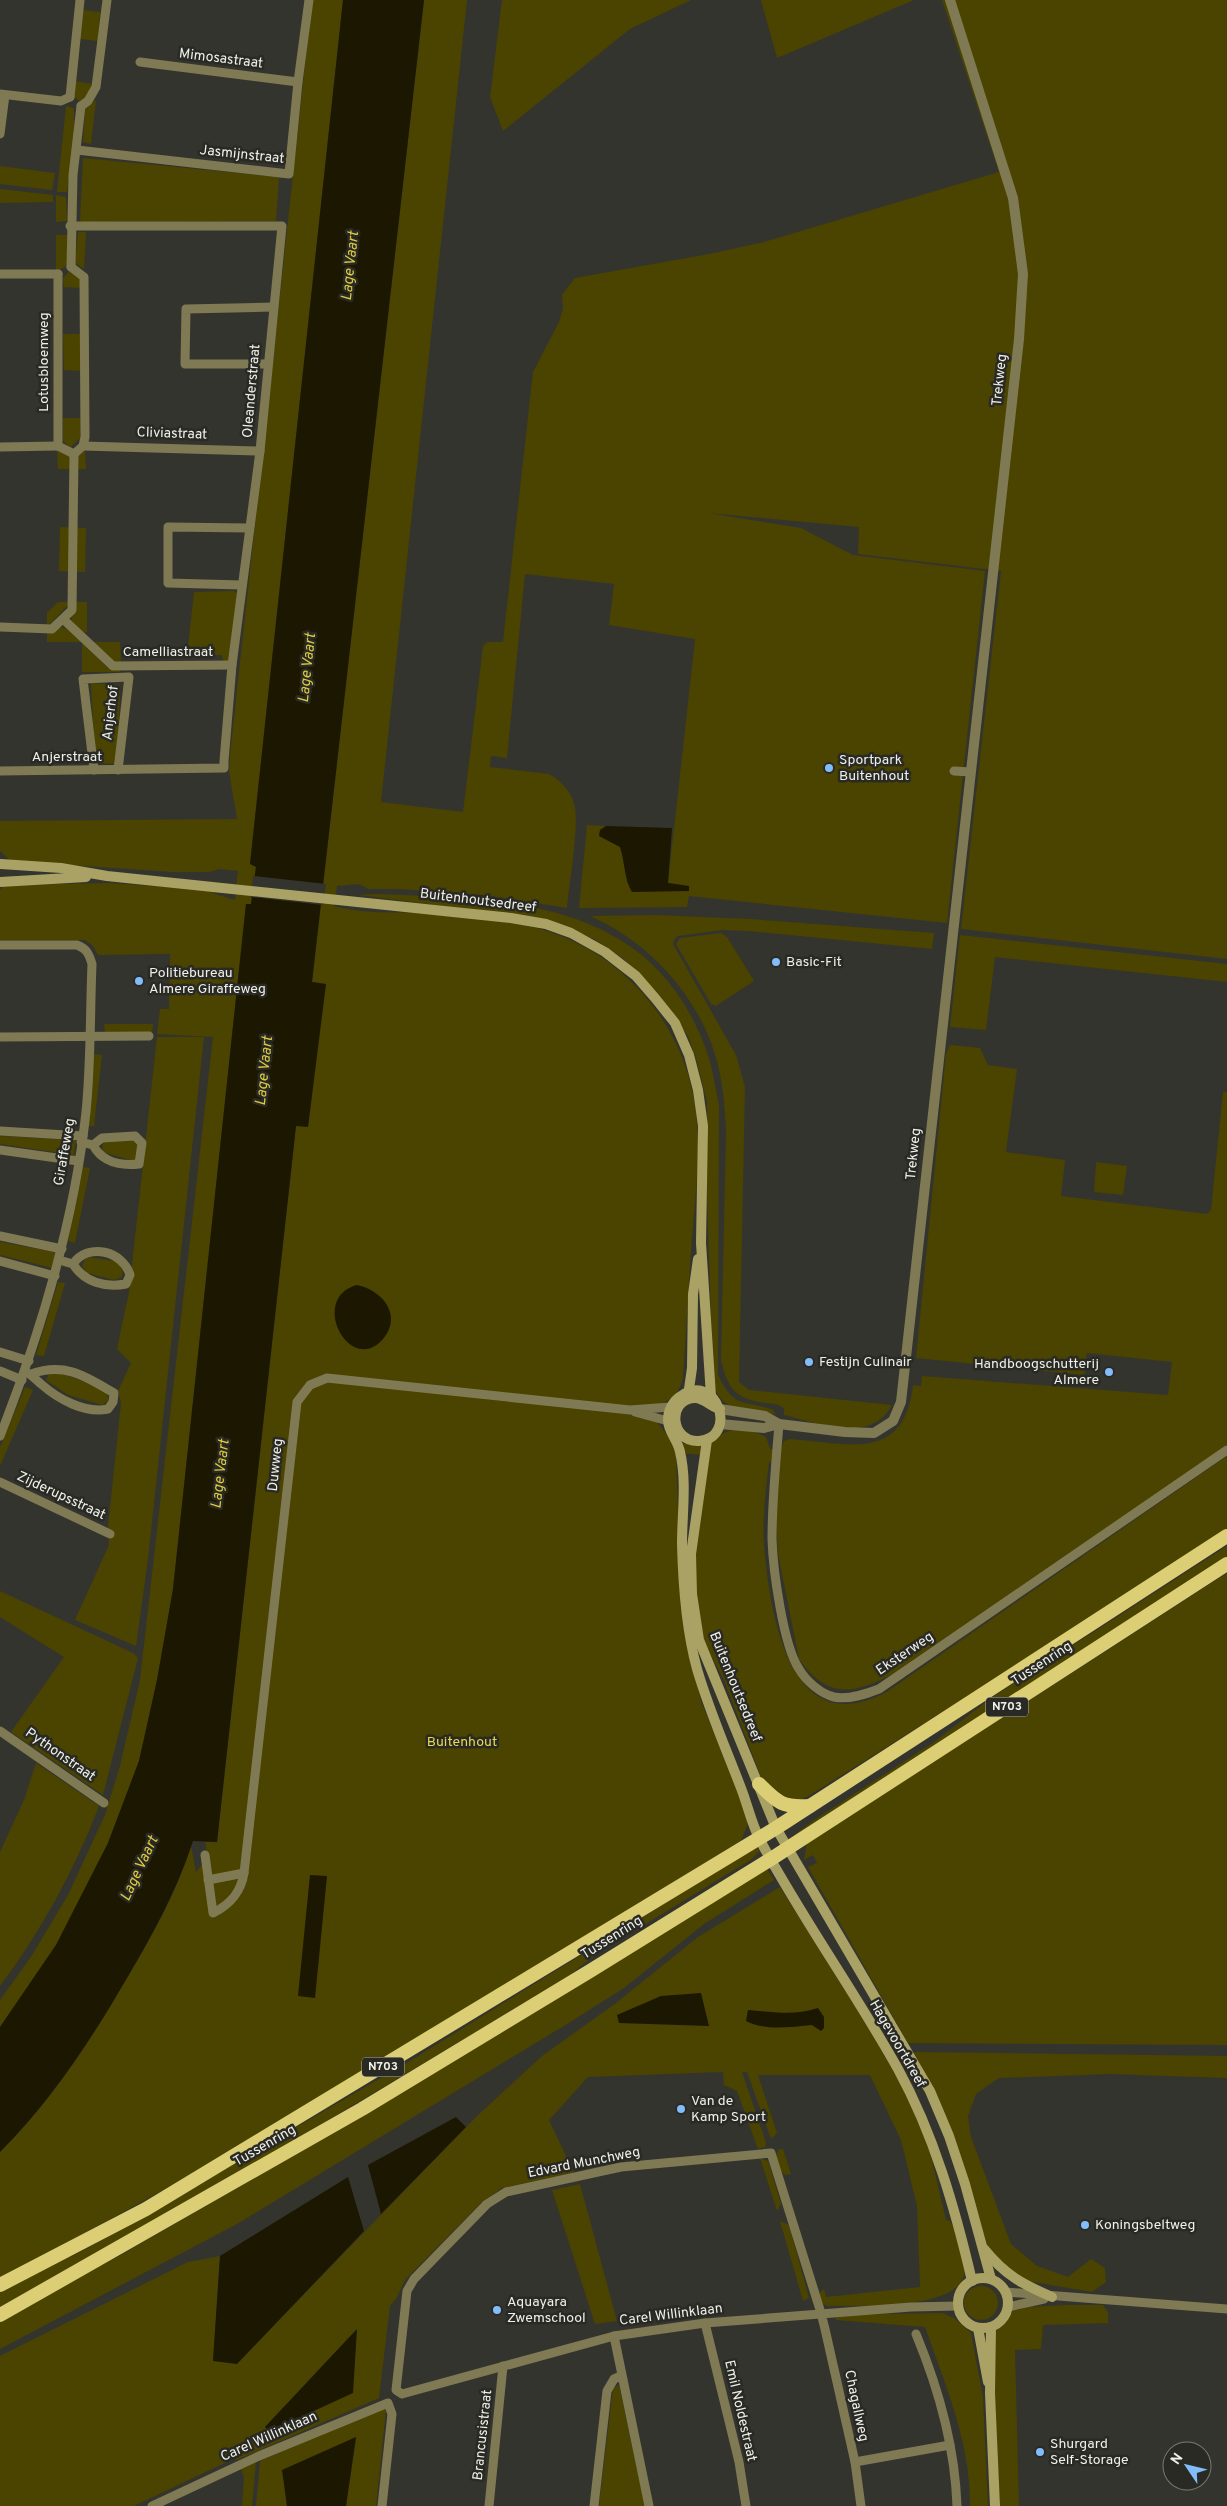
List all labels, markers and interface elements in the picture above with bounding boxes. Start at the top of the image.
street label: Mimosastraat [178,45,264,73]
street label: Jasmijnstraat [199,142,285,168]
water label: Lage Vaart [338,230,364,302]
street label: Lotusbloemweg [36,312,53,412]
street label: Oleanderstraat [239,343,265,439]
street label: Trekweg [989,353,1011,407]
street label: Cliviastraat [136,424,208,444]
water label: Lage Vaart [295,632,321,704]
street label: Camelliastraat [123,644,213,661]
street label: Anjerhof [99,684,123,741]
street label: Anjerstraat [32,749,102,766]
place label: Sportpark Buitenhout [839,752,909,785]
marker: Sportpark Buitenhout [823,762,835,774]
street label: Buitenhoutsedreef [419,885,538,917]
place label: Basic-Fit [786,954,842,971]
marker: Basic-Fit [770,956,782,968]
place label: Politiebureau Almere Giraffeweg [149,965,266,998]
marker: Politiebureau Almere Giraffeweg [133,975,145,987]
water label: Lage Vaart [252,1035,278,1107]
street label: Giraffeweg [51,1117,79,1187]
street label: Trekweg [903,1127,925,1181]
place label: Festijn Culinair [819,1354,912,1371]
marker: Festijn Culinair [803,1356,815,1368]
place label: Handboogschutterij Almere [974,1356,1099,1389]
marker: Handboogschutterij Almere [1103,1366,1115,1378]
water label: Lage Vaart [207,1438,235,1510]
street label: Duwweg [265,1438,287,1492]
street label: Zijderupsstraat [14,1468,108,1524]
street label: Eksterweg [873,1629,937,1679]
street label: Buitenhoutsedreef [705,1630,765,1745]
street label: Tussenring [1008,1638,1076,1690]
road number: N703 [986,1698,1028,1716]
street label: Pythonstraat [22,1725,98,1785]
park label: Buitenhout [427,1734,497,1751]
water label: Lage Vaart [117,1833,164,1905]
street label: Tussenring [578,1912,646,1964]
street label: Hagevoortdreef [865,1997,929,2091]
road number: N703 [362,2058,404,2076]
place label: Van de Kamp Sport [691,2093,766,2126]
marker: Van de Kamp Sport [675,2103,687,2115]
street label: Tussenring [231,2121,299,2171]
street label: Edvard Munchweg [526,2144,642,2182]
place label: Koningsbeltweg [1095,2217,1195,2234]
marker: Koningsbeltweg [1079,2219,1091,2231]
place label: Aquayara Zwemschool [507,2294,586,2327]
street label: Carel Willinklaan [618,2300,724,2330]
marker: Aquayara Zwemschool [491,2304,503,2316]
street label: Emil Noldestraat [720,2359,760,2463]
street label: Chagallweg [840,2369,872,2443]
street label: Brancusistraat [470,2389,496,2481]
street label: Carel Willinklaan [218,2408,320,2466]
place label: Shurgard Self-Storage [1050,2436,1129,2469]
north arrow [1162,2441,1212,2491]
marker: Shurgard Self-Storage [1034,2446,1046,2458]
text: N [1168,2450,1187,2468]

